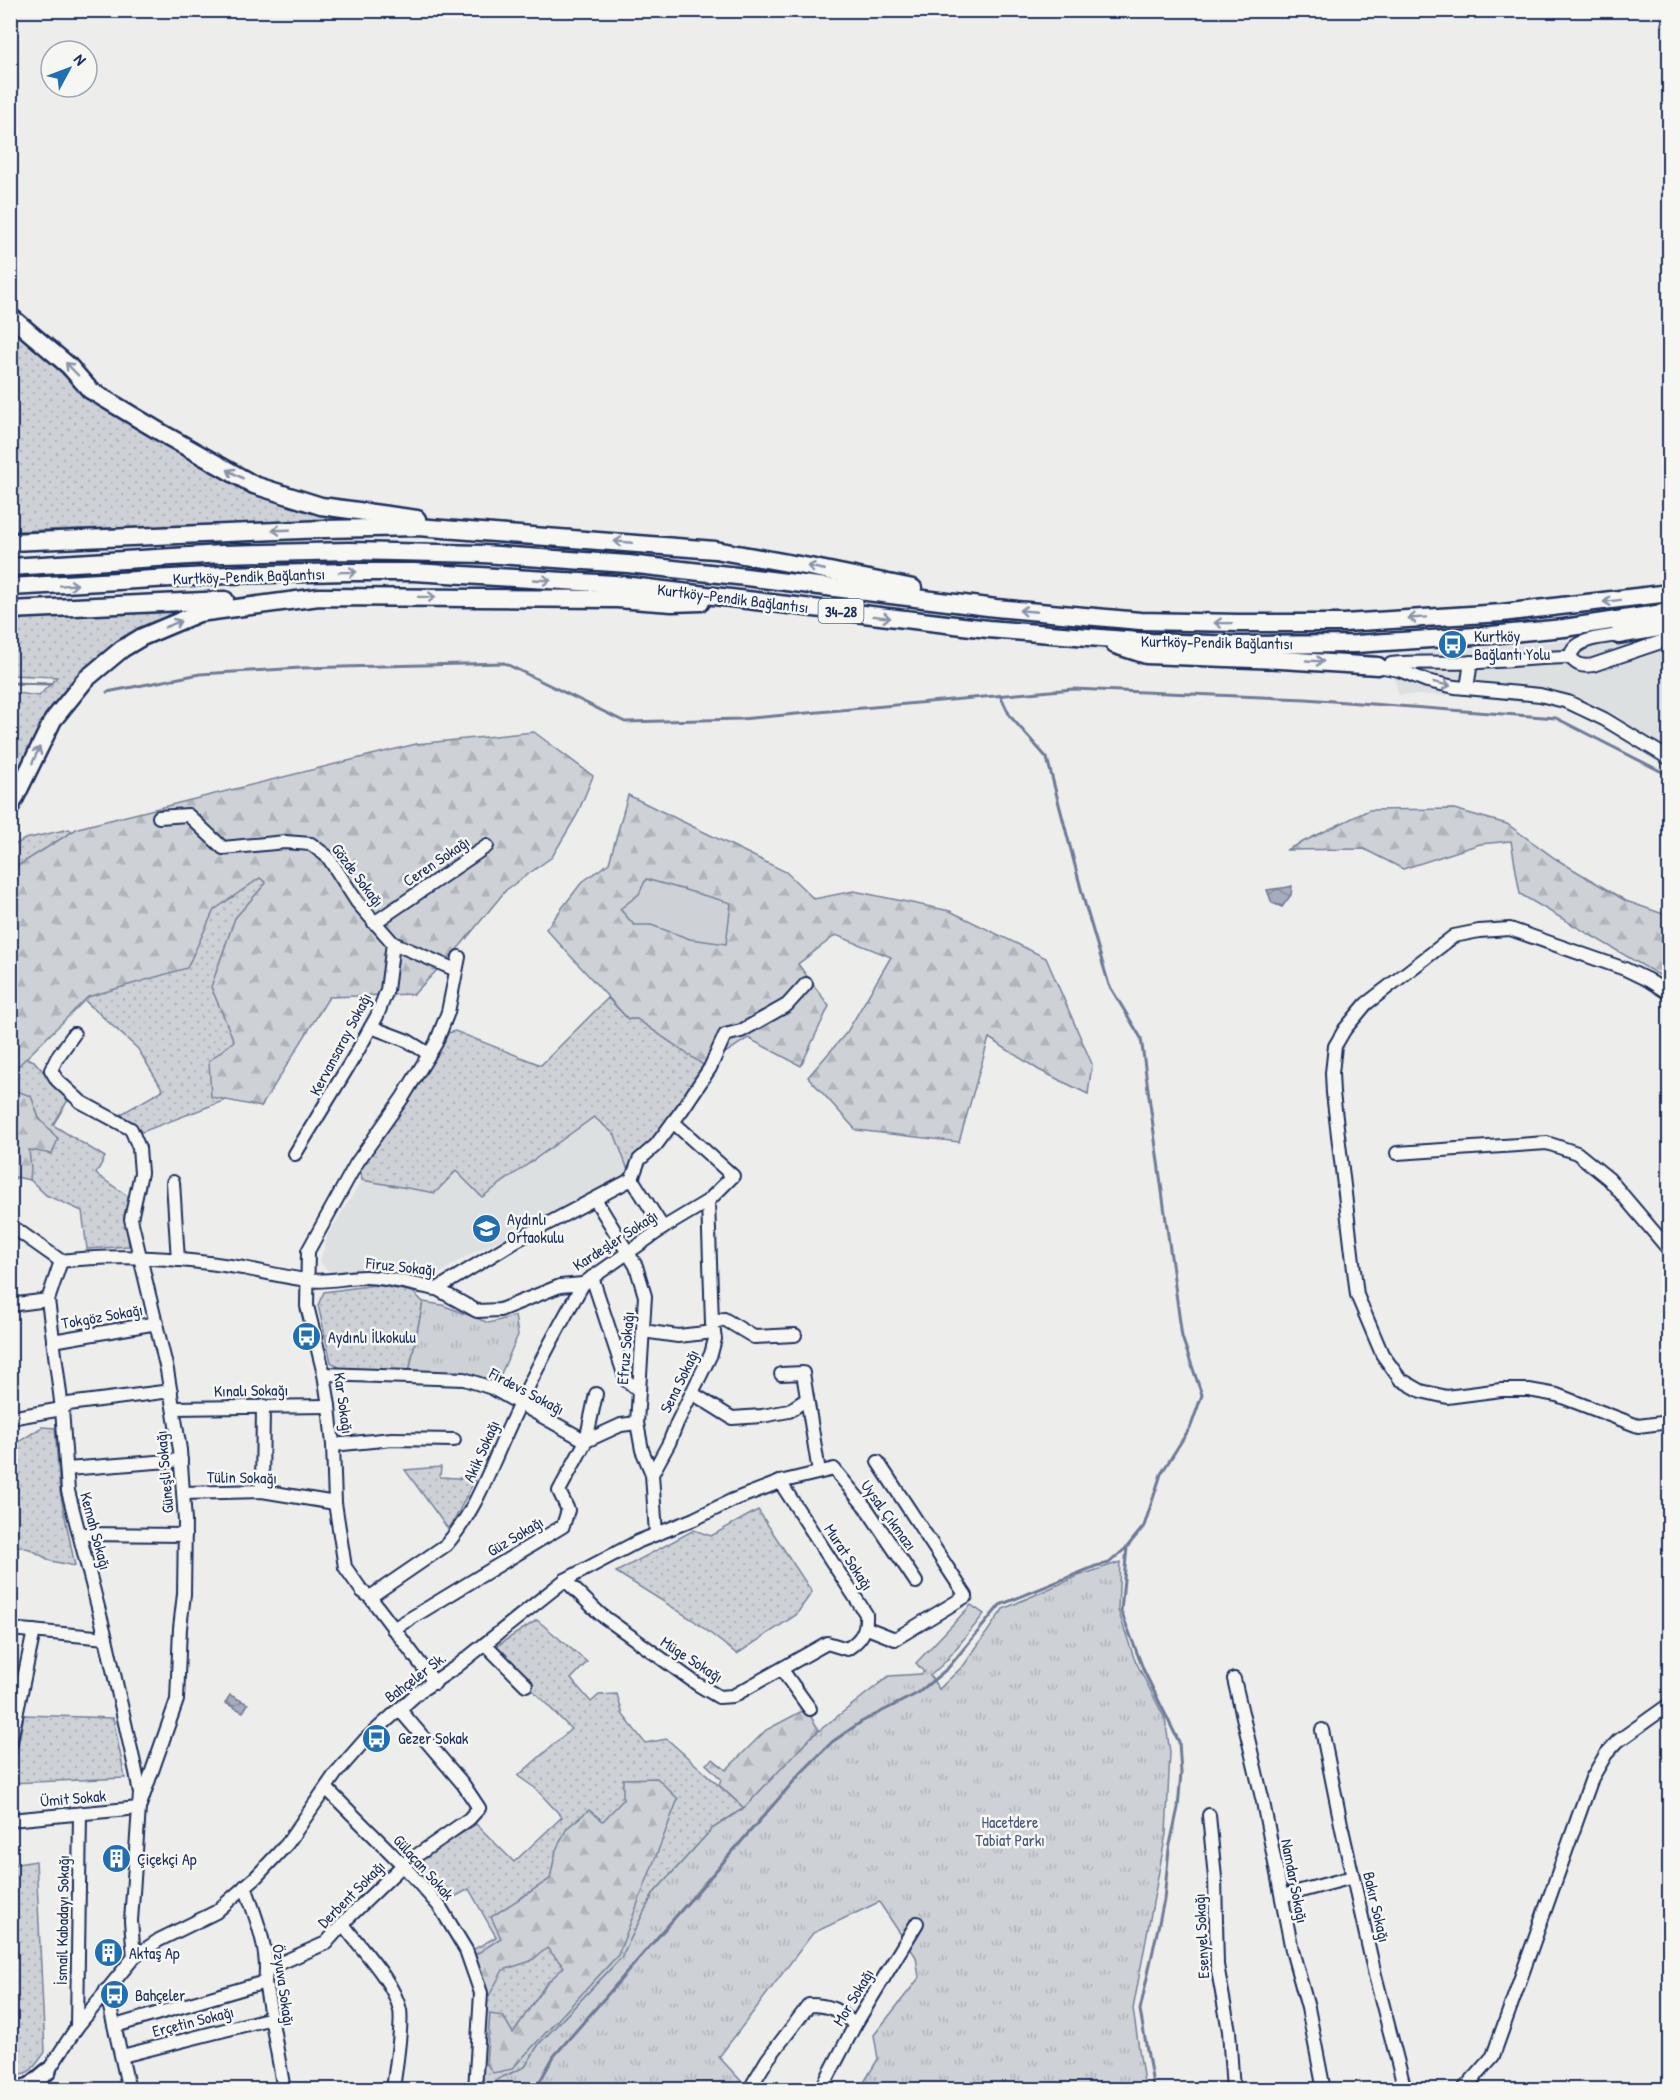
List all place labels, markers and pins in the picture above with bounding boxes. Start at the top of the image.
place label: Kurtköy Bağlantı Yolu [1474,625,1551,665]
bus stop icon: Kurtköy Bağlantı Yolu [1437,629,1469,661]
place label: Aydınlı Ortaokulu [507,1208,565,1248]
school or university icon: Aydınlı Ortaokulu [470,1212,502,1244]
bus stop icon: Aydınlı İlkokulu [291,1321,323,1353]
place label: Aydınlı İlkokulu [328,1326,417,1348]
bus stop icon: Gezer Sokak [361,1722,393,1754]
place label: Gezer Sokak [398,1727,469,1749]
building icon: Çiçekçi Ap [100,1843,132,1875]
place label: Çiçekçi Ap [137,1848,197,1870]
building icon: Aktaş Ap [92,1937,124,1969]
place label: Aktaş Ap [129,1942,180,1964]
bus stop icon: Bahçeler [98,1979,130,2011]
place label: Bahçeler [135,1984,185,2006]

